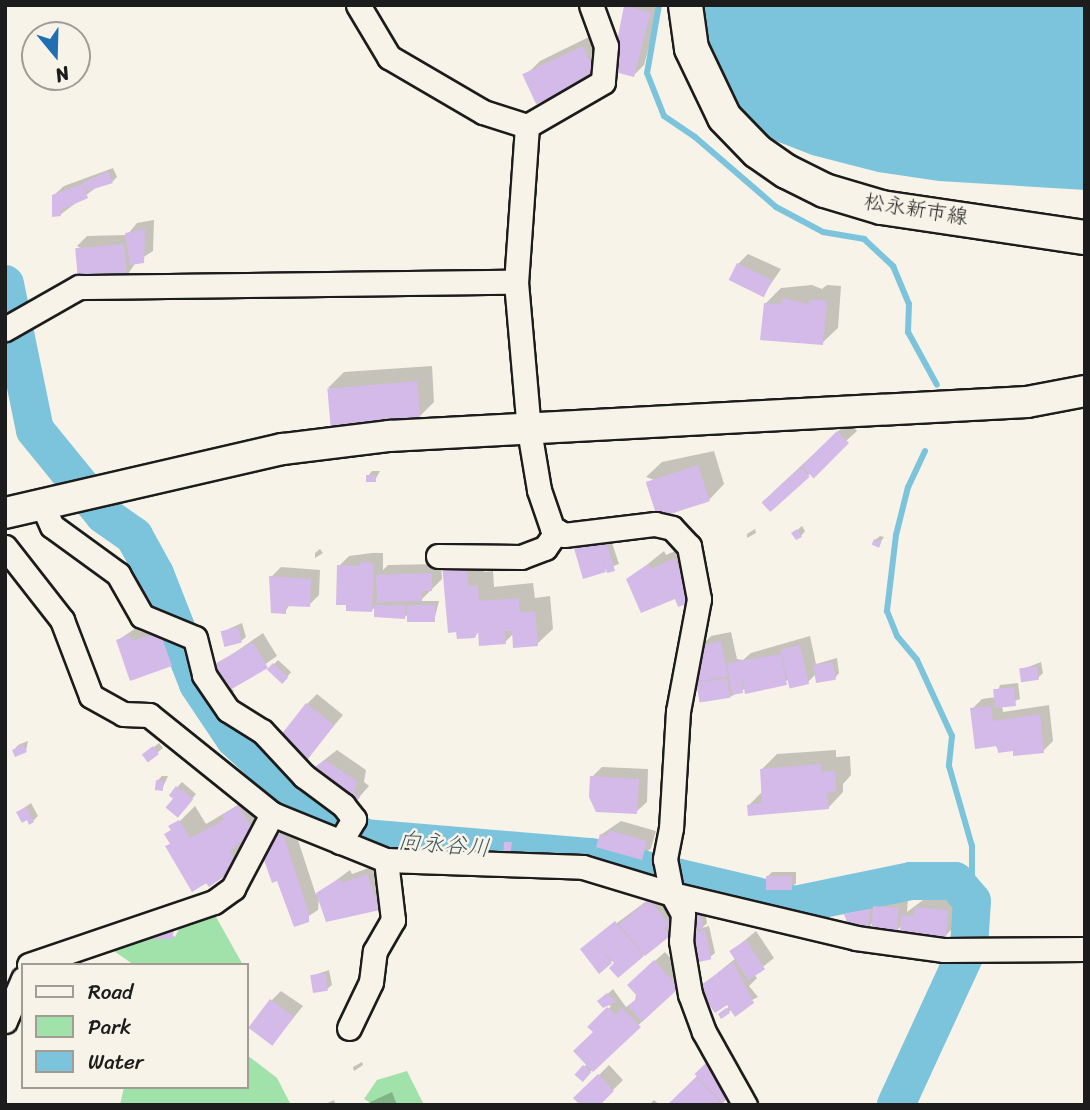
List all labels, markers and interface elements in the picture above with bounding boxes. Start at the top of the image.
north arrow [21,21,91,91]
text: N [51,57,74,92]
street label: 松永新市線 [862,188,970,230]
water label: 向永谷川 [397,827,491,863]
legend [21,963,248,1089]
text: Road [88,973,133,1011]
text: Park [88,1008,131,1046]
text: Water [88,1043,143,1081]

